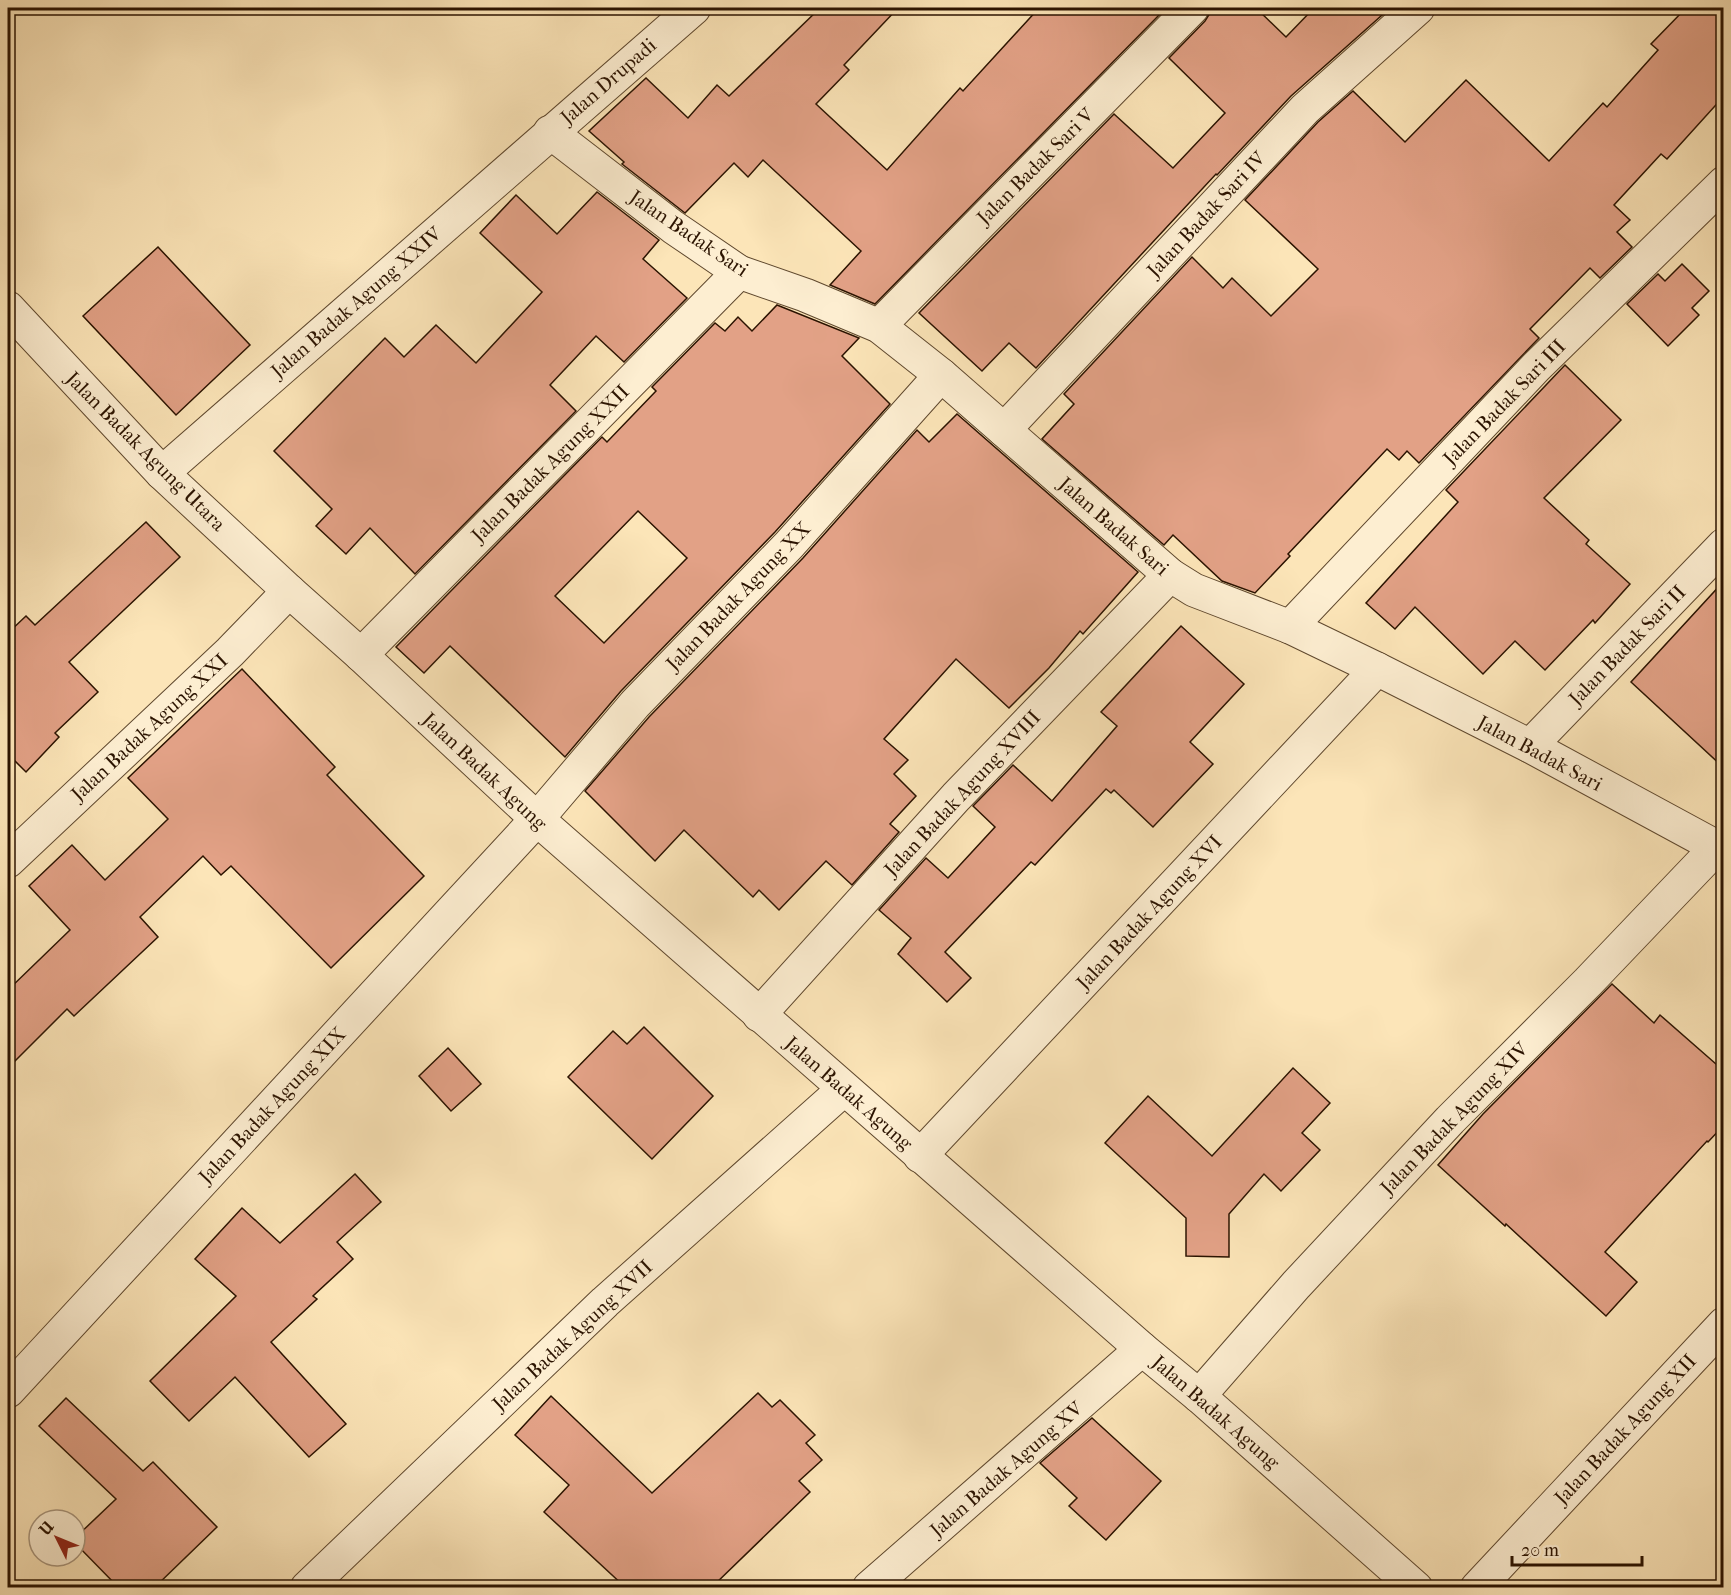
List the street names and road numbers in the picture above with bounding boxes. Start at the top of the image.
street label: Jalan Drupadi [554,34,661,130]
street label: Jalan Badak Sari V [971,103,1099,231]
street label: Jalan Badak Sari IV [1141,146,1271,283]
street label: Jalan Badak Sari [623,184,752,282]
street label: Jalan Badak Agung XXIV [265,221,447,384]
street label: Jalan Badak Sari III [1437,335,1570,471]
street label: Jalan Badak Agung Utara [60,366,231,536]
street label: Jalan Badak Agung XXII [465,380,634,548]
street label: Jalan Badak Sari [1053,471,1173,580]
street label: Jalan Badak Agung XX [660,517,815,677]
street label: Jalan Badak Sari II [1563,580,1691,712]
street label: Jalan Badak Agung XXI [65,649,232,807]
street label: Jalan Badak Agung [416,706,552,835]
street label: Jalan Badak Agung XVIII [878,706,1045,882]
street label: Jalan Badak Sari [1472,710,1606,796]
street label: Jalan Badak Agung XVI [1071,830,1227,996]
street label: Jalan Badak Agung XIX [193,1022,351,1190]
street label: Jalan Badak Agung [779,1030,917,1155]
street label: Jalan Badak Agung XIV [1374,1037,1534,1201]
street label: Jalan Badak Agung XVII [486,1255,657,1417]
street label: Jalan Badak Agung [1146,1349,1284,1474]
street label: Jalan Badak Agung XII [1548,1349,1701,1511]
street label: Jalan Badak Agung XV [924,1396,1088,1543]

